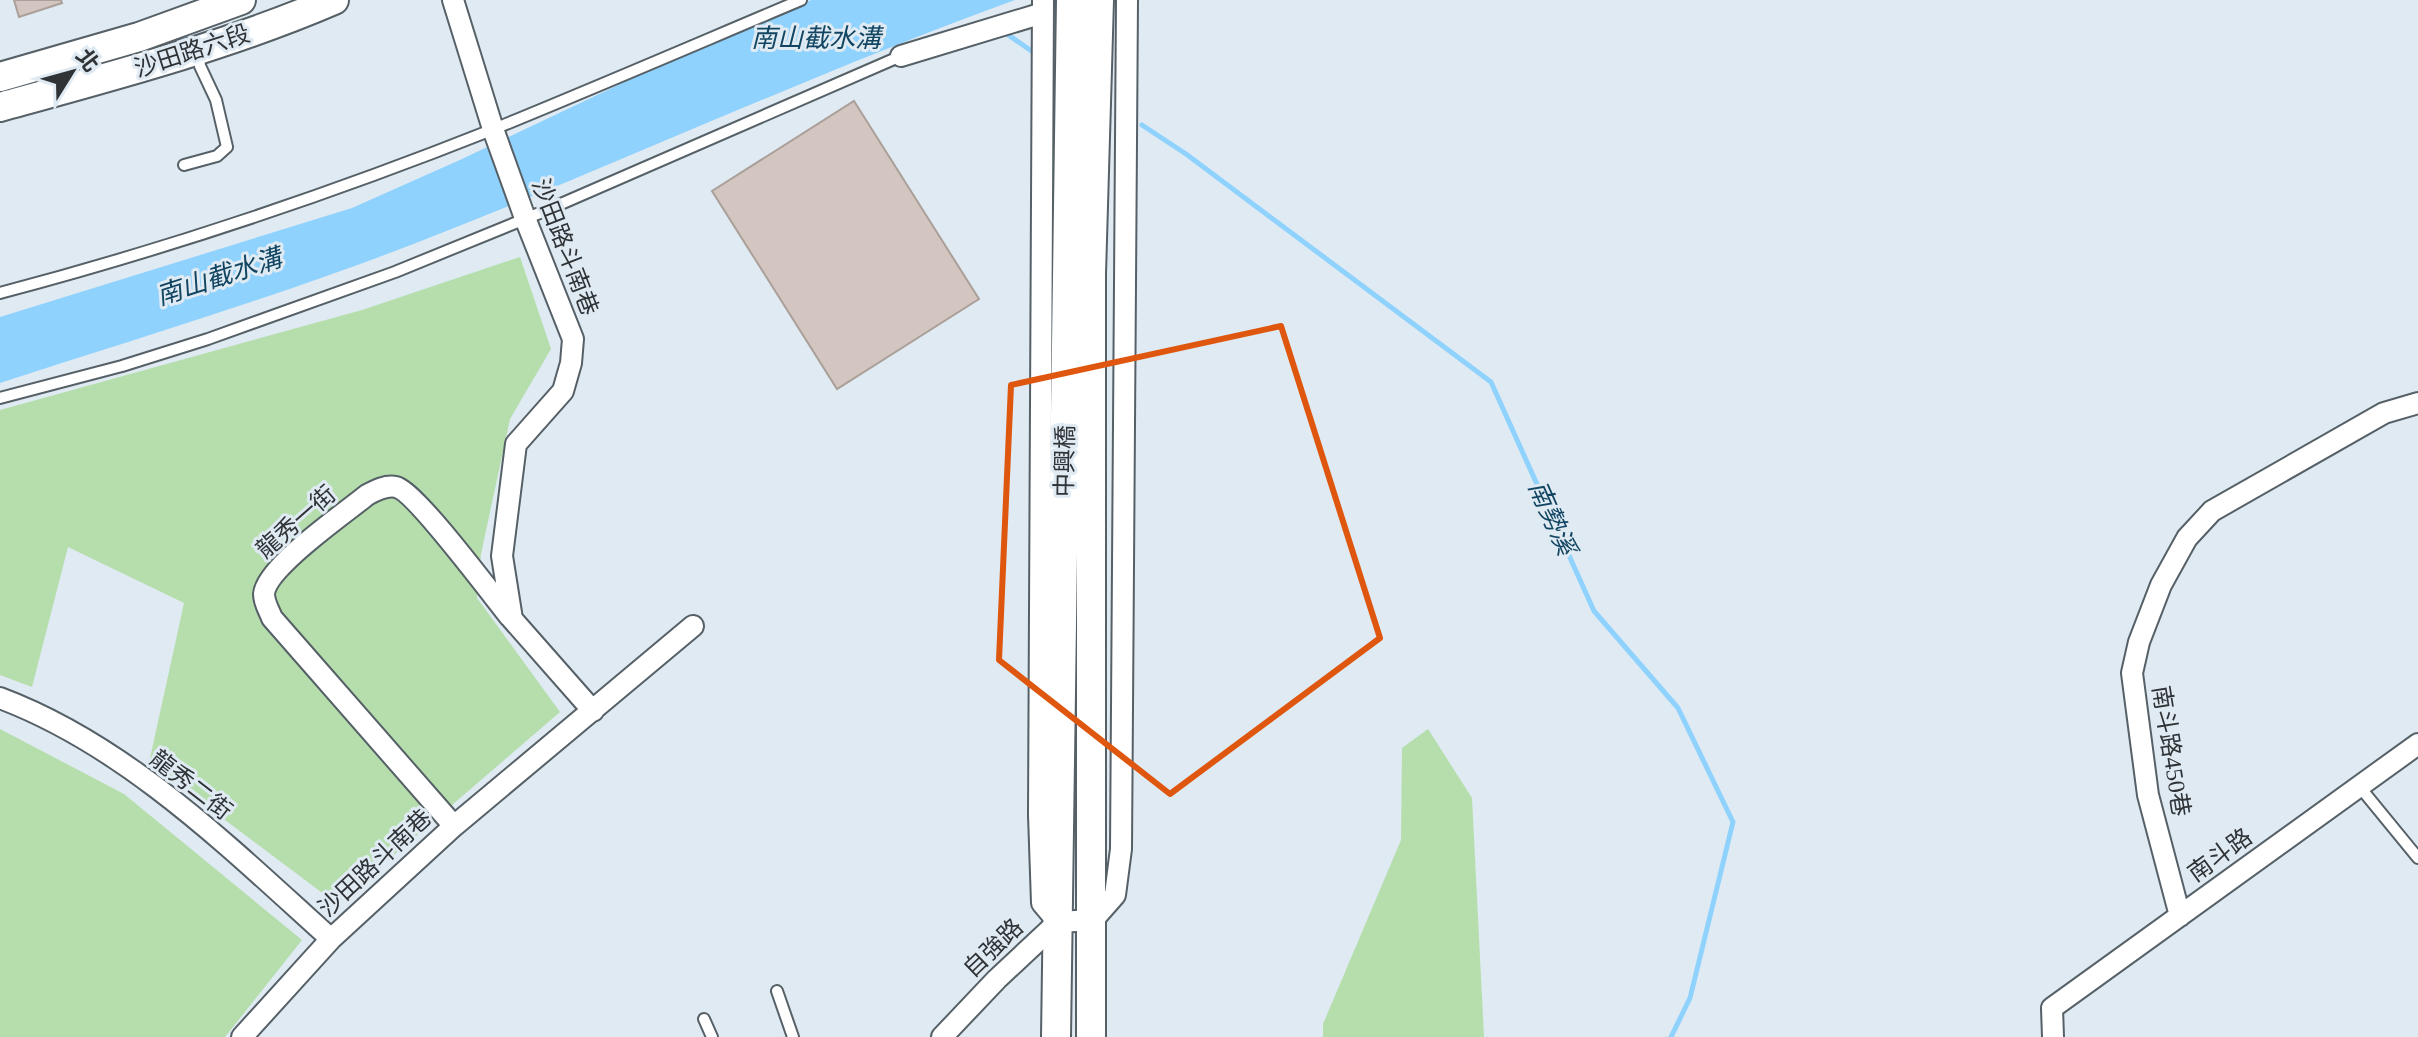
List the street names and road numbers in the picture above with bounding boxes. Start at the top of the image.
street label: 沙田路六段 [131,20,253,82]
street label: 沙田路斗南巷 [527,175,603,319]
street label: 中興橋 [1051,425,1079,497]
street label: 龍秀一街 [251,481,341,563]
street label: 南斗路450巷 [2148,684,2194,818]
street label: 龍秀二街 [145,745,237,825]
street label: 沙田路斗南巷 [313,804,437,922]
street label: 南斗路 [2183,823,2257,887]
street label: 自強路 [958,914,1028,982]

